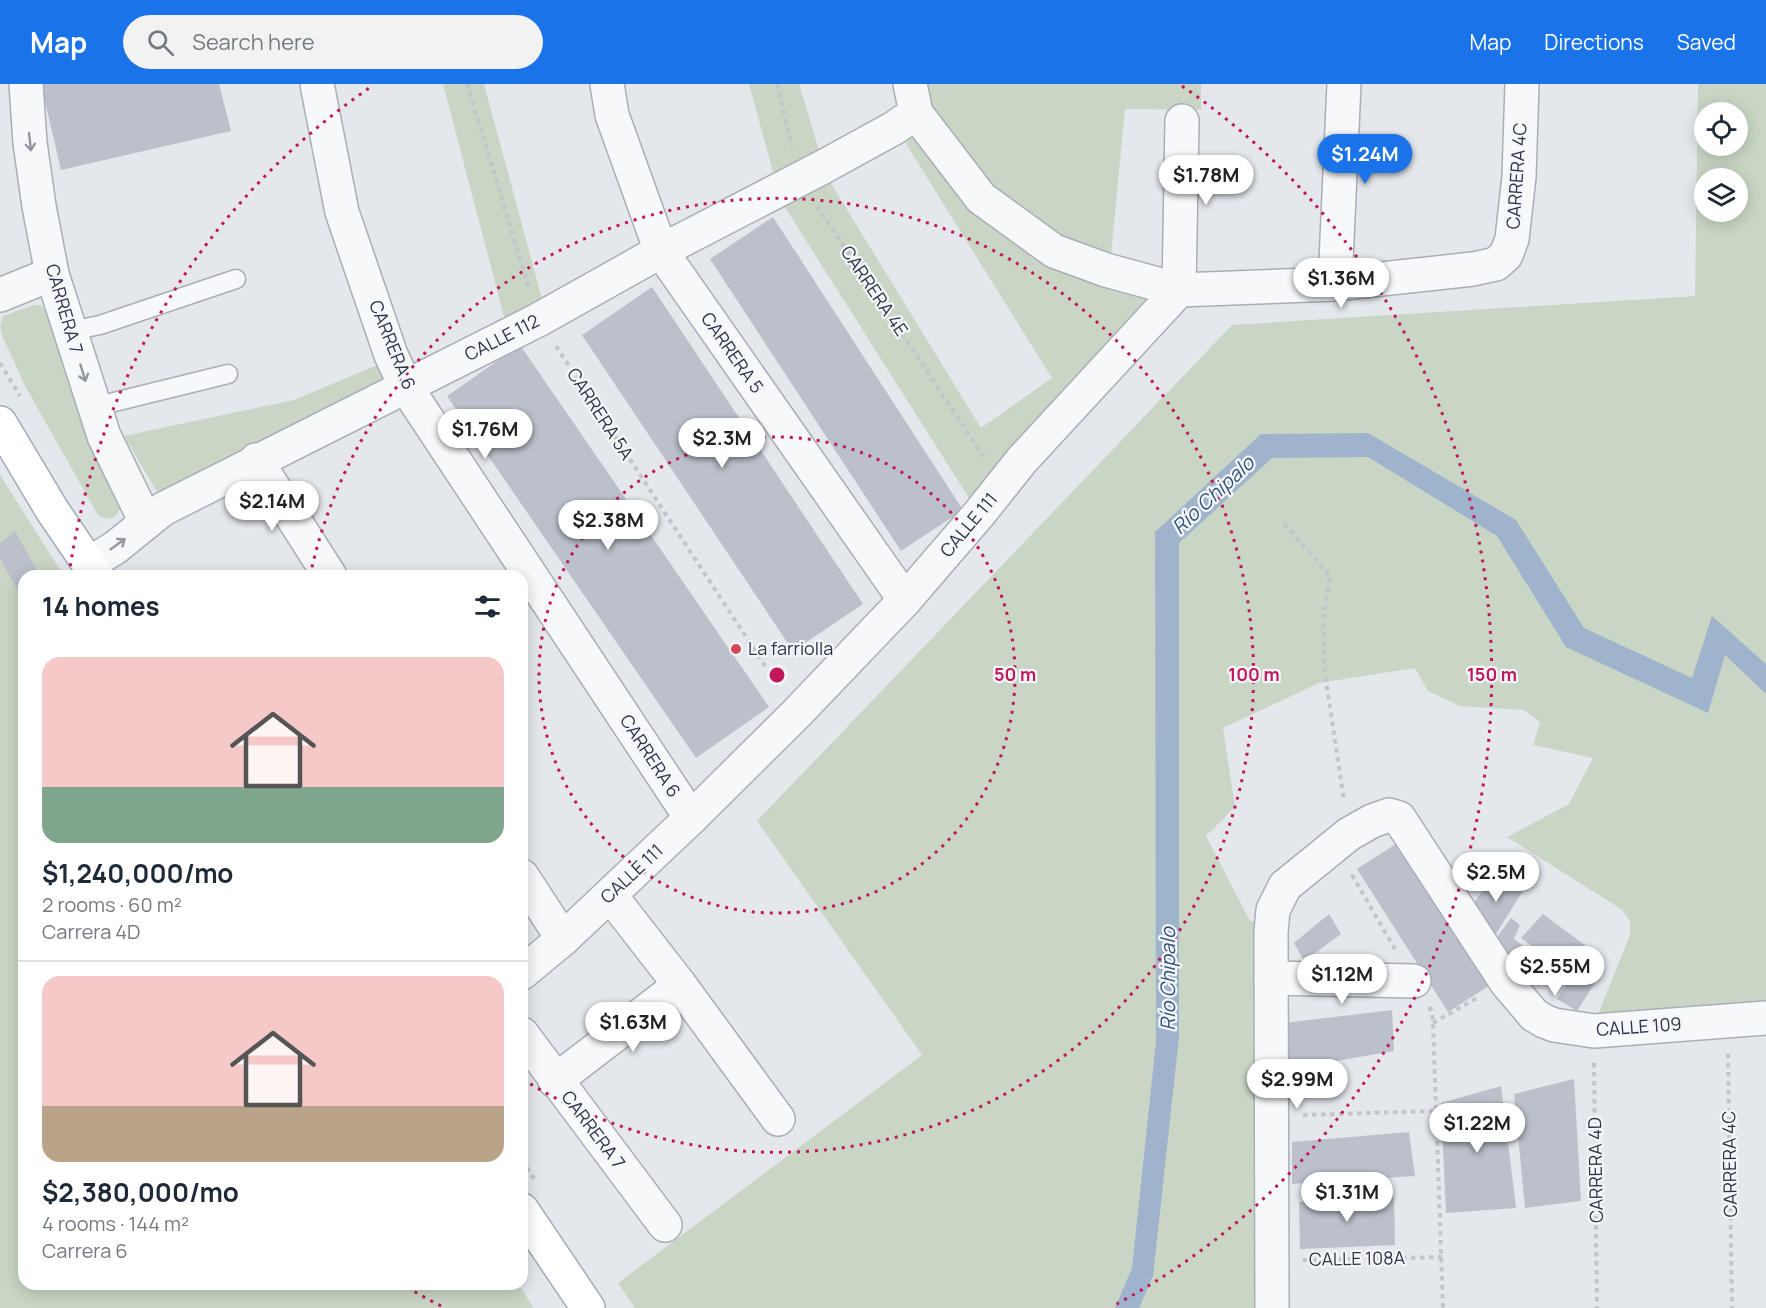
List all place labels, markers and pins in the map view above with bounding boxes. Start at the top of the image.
pin: $1.24M [1316,134,1414,185]
pin: $1.78M [1157,155,1255,206]
pin: $1.36M [1292,258,1390,309]
pin: $1.76M [436,409,534,460]
pin: $2.3M [680,418,764,469]
pin: $2.14M [223,481,321,532]
pin: $2.38M [559,500,657,551]
place label: La farriolla [748,636,833,660]
marker: La farriolla [729,642,743,656]
centre of rings [767,665,787,685]
pin: $2.5M [1454,852,1538,903]
pin: $2.55M [1506,946,1604,997]
pin: $1.12M [1293,954,1391,1005]
pin: $1.63M [584,1002,682,1053]
pin: $2.99M [1248,1059,1346,1110]
pin: $1.22M [1428,1103,1526,1154]
pin: $1.31M [1298,1172,1396,1223]

